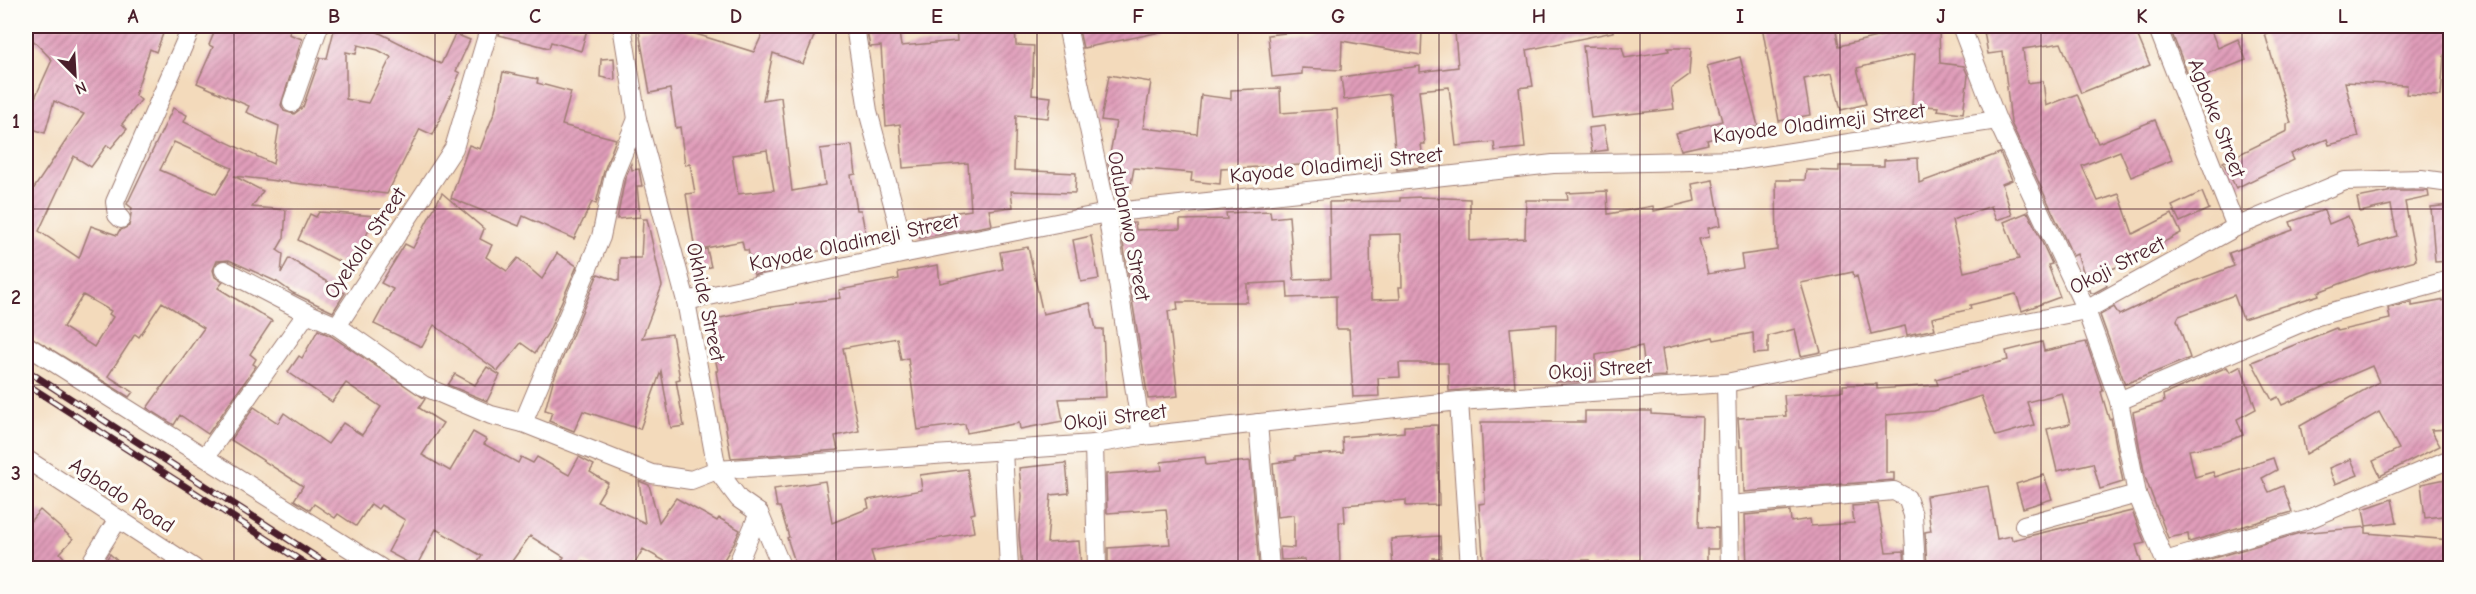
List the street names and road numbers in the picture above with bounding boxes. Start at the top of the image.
street label: Agboke Street [2183,55,2251,182]
street label: Kayode Oladimeji Street [1712,98,1927,148]
street label: Kayode Oladimeji Street [1229,142,1444,188]
street label: Odubanwo Street [1103,149,1155,304]
street label: Oyekola Street [319,182,412,303]
street label: Kayode Oladimeji Street [747,208,962,276]
street label: Okoji Street [2065,230,2169,299]
street label: Okhide Street [682,240,731,365]
street label: Okoji Street [1548,353,1653,385]
street label: Okoji Street [1062,399,1169,435]
street label: Agbado Road [65,452,179,538]

